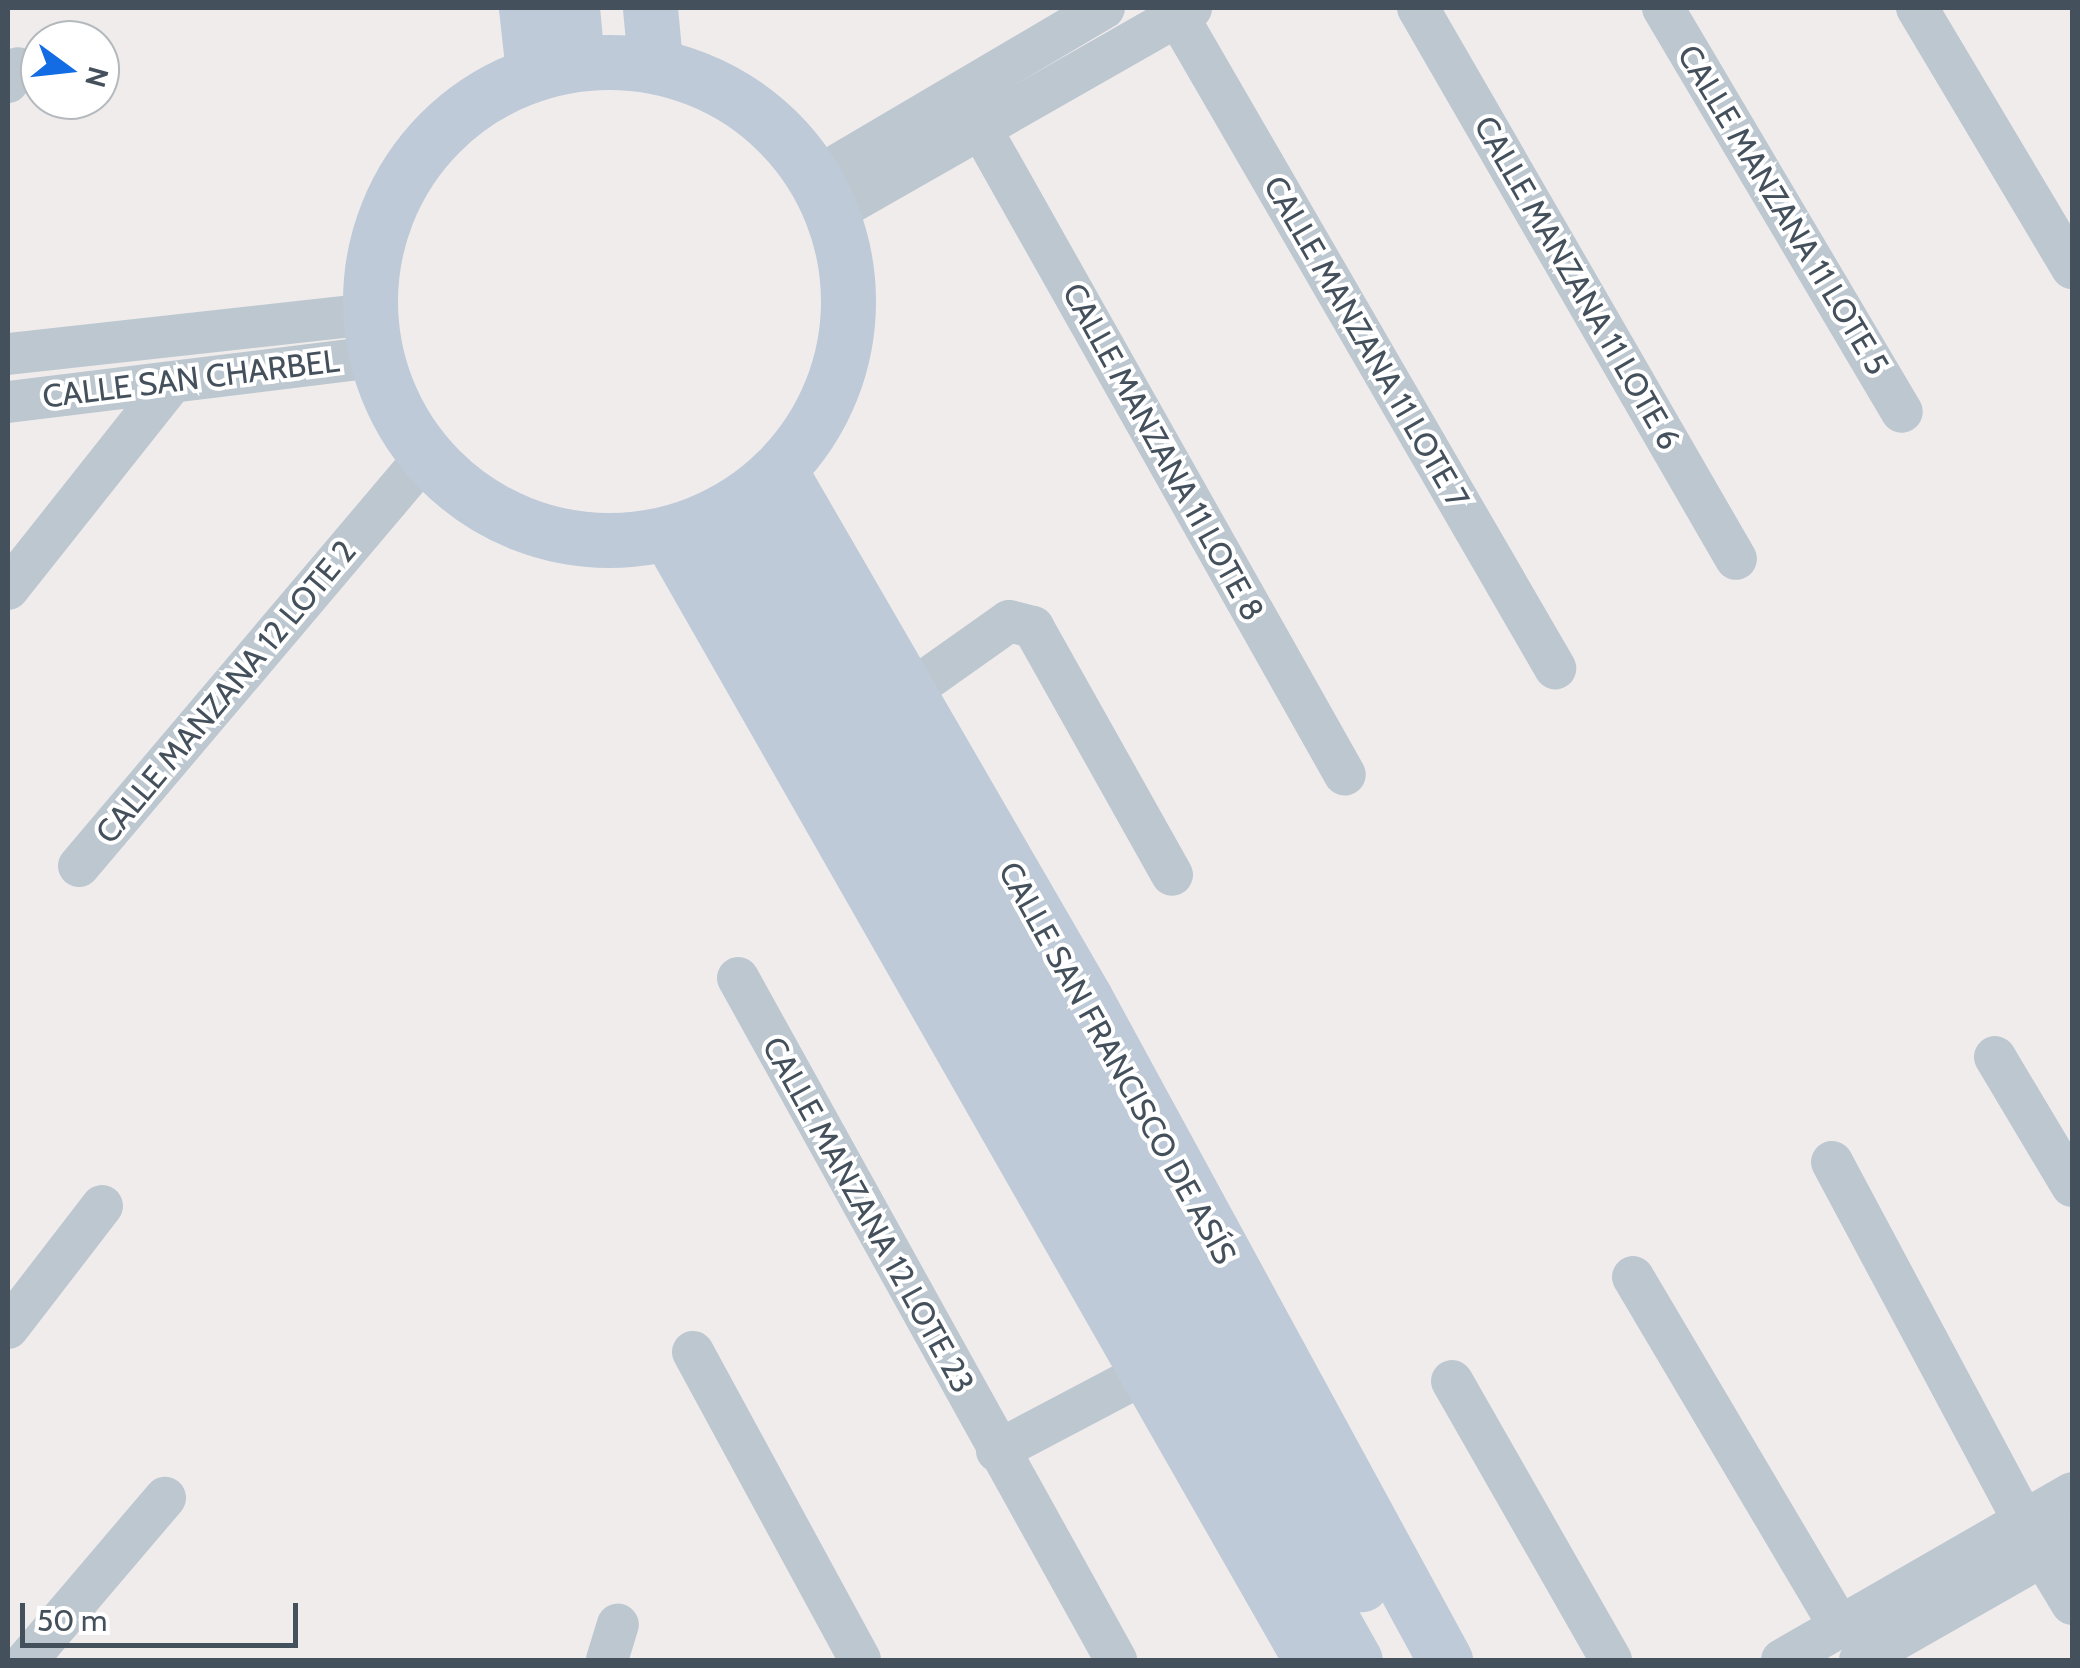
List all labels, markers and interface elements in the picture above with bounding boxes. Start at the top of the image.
north arrow [20,20,120,120]
street label: CALLE MANZANA 11 LOTE 5 [1669,38,1897,382]
text: N [78,63,116,91]
street label: CALLE MANZANA 11 LOTE 6 [1466,109,1688,457]
street label: CALLE MANZANA 11 LOTE 7 [1255,169,1477,515]
street label: CALLE MANZANA 11 LOTE 8 [1054,277,1272,627]
street label: CALLE SAN CHARBEL [40,342,342,416]
street label: CALLE MANZANA 12 LOTE 2 [88,533,364,851]
street label: CALLE SAN FRANCISCO DE ASÍS [990,855,1244,1271]
street label: CALLE MANZANA 12 LOTE 23 [754,1030,982,1400]
scale bar [25,1583,302,1645]
text: 50 m [37,1602,107,1639]

